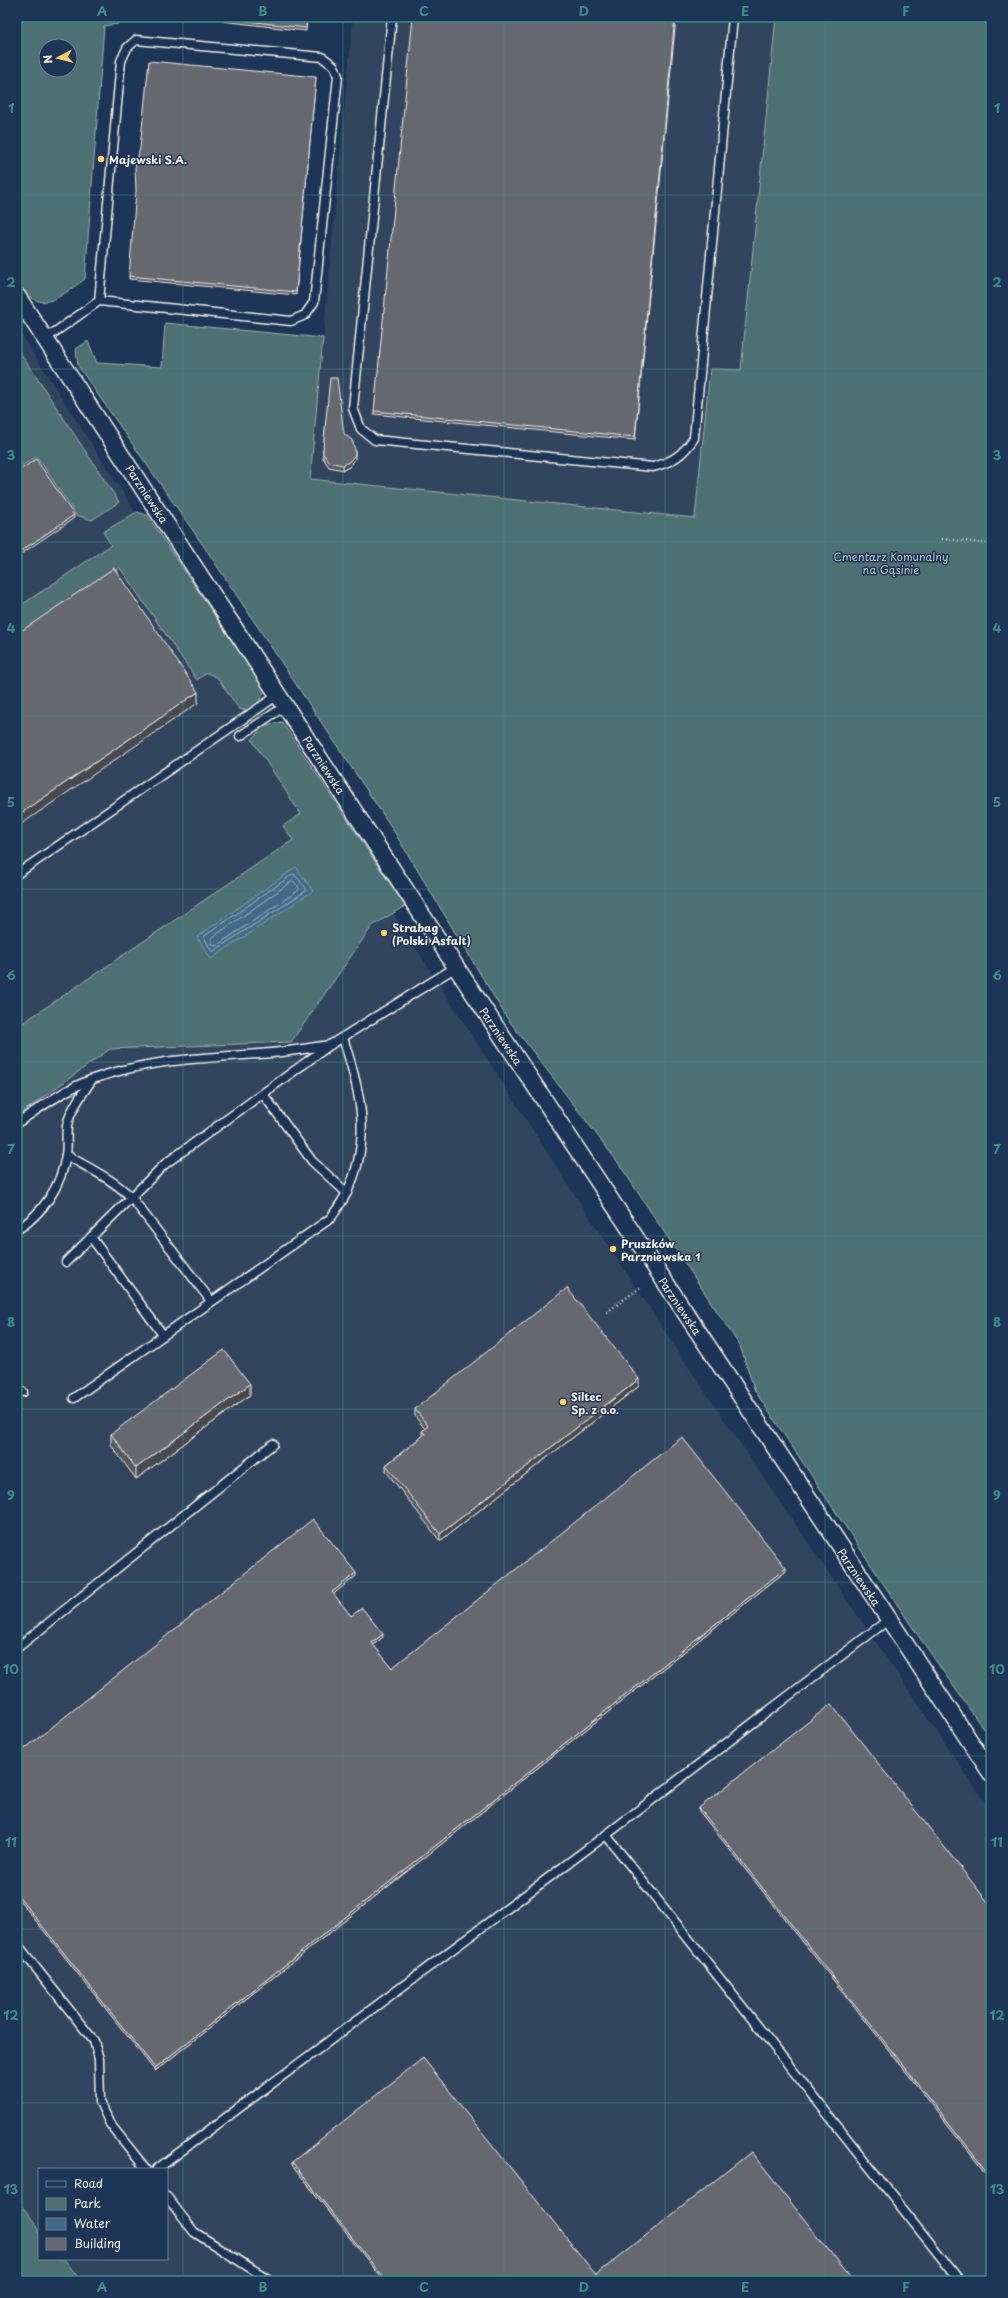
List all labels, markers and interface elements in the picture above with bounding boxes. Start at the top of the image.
text: A [97,1,107,20]
text: B [259,1,268,20]
text: C [419,1,429,20]
text: D [579,1,589,20]
text: E [741,1,749,20]
text: F [902,1,910,20]
north arrow [38,38,78,78]
text: N [39,54,57,65]
text: 1 [8,98,14,117]
text: 1 [994,98,1000,117]
place label: Majewski S.A. [109,151,187,168]
marker: Majewski S.A. [96,154,106,164]
text: 2 [6,272,16,291]
text: 2 [992,272,1002,291]
text: 3 [7,445,16,464]
text: 3 [993,445,1002,464]
street label: Parzniewska [122,461,172,527]
park label: Cmentarz Komunalny na Gąsinie [833,548,949,578]
text: 4 [7,618,16,637]
text: 4 [993,618,1002,637]
street label: Parzniewska [299,732,349,798]
text: 5 [7,792,15,811]
text: 5 [993,792,1001,811]
place label: Strabag (Polski Asfalt) [392,919,471,949]
marker: Strabag (Polski Asfalt) [379,928,389,938]
text: 6 [6,965,16,984]
text: 6 [992,965,1002,984]
street label: Parzniewska [475,1004,527,1069]
text: 7 [7,1139,15,1158]
text: 7 [993,1139,1001,1158]
place label: Pruszków Parzniewska 1 [621,1235,700,1265]
marker: Pruszków Parzniewska 1 [608,1244,618,1254]
street label: Parzniewska [654,1274,706,1339]
text: 8 [7,1312,15,1331]
text: 8 [993,1312,1001,1331]
place label: Siltec Sp. z o.o. [571,1388,619,1418]
marker: Siltec Sp. z o.o. [558,1397,568,1407]
text: 9 [7,1485,15,1504]
text: 9 [993,1485,1001,1504]
street label: Parzniewska [833,1545,885,1610]
text: 10 [3,1659,19,1678]
text: 10 [989,1659,1005,1678]
text: 11 [5,1832,17,1851]
text: 11 [991,1832,1003,1851]
text: 12 [3,2005,19,2024]
text: 12 [989,2005,1005,2024]
legend [38,2168,168,2260]
text: Road [74,2174,103,2192]
text: 13 [4,2179,19,2198]
text: 13 [990,2179,1005,2198]
text: Park [74,2194,101,2212]
text: Water [74,2214,111,2232]
text: Building [74,2234,121,2252]
text: A [97,2277,107,2296]
text: B [259,2277,268,2296]
text: C [419,2277,429,2296]
text: D [579,2277,589,2296]
text: E [741,2277,749,2296]
text: F [902,2277,910,2296]

